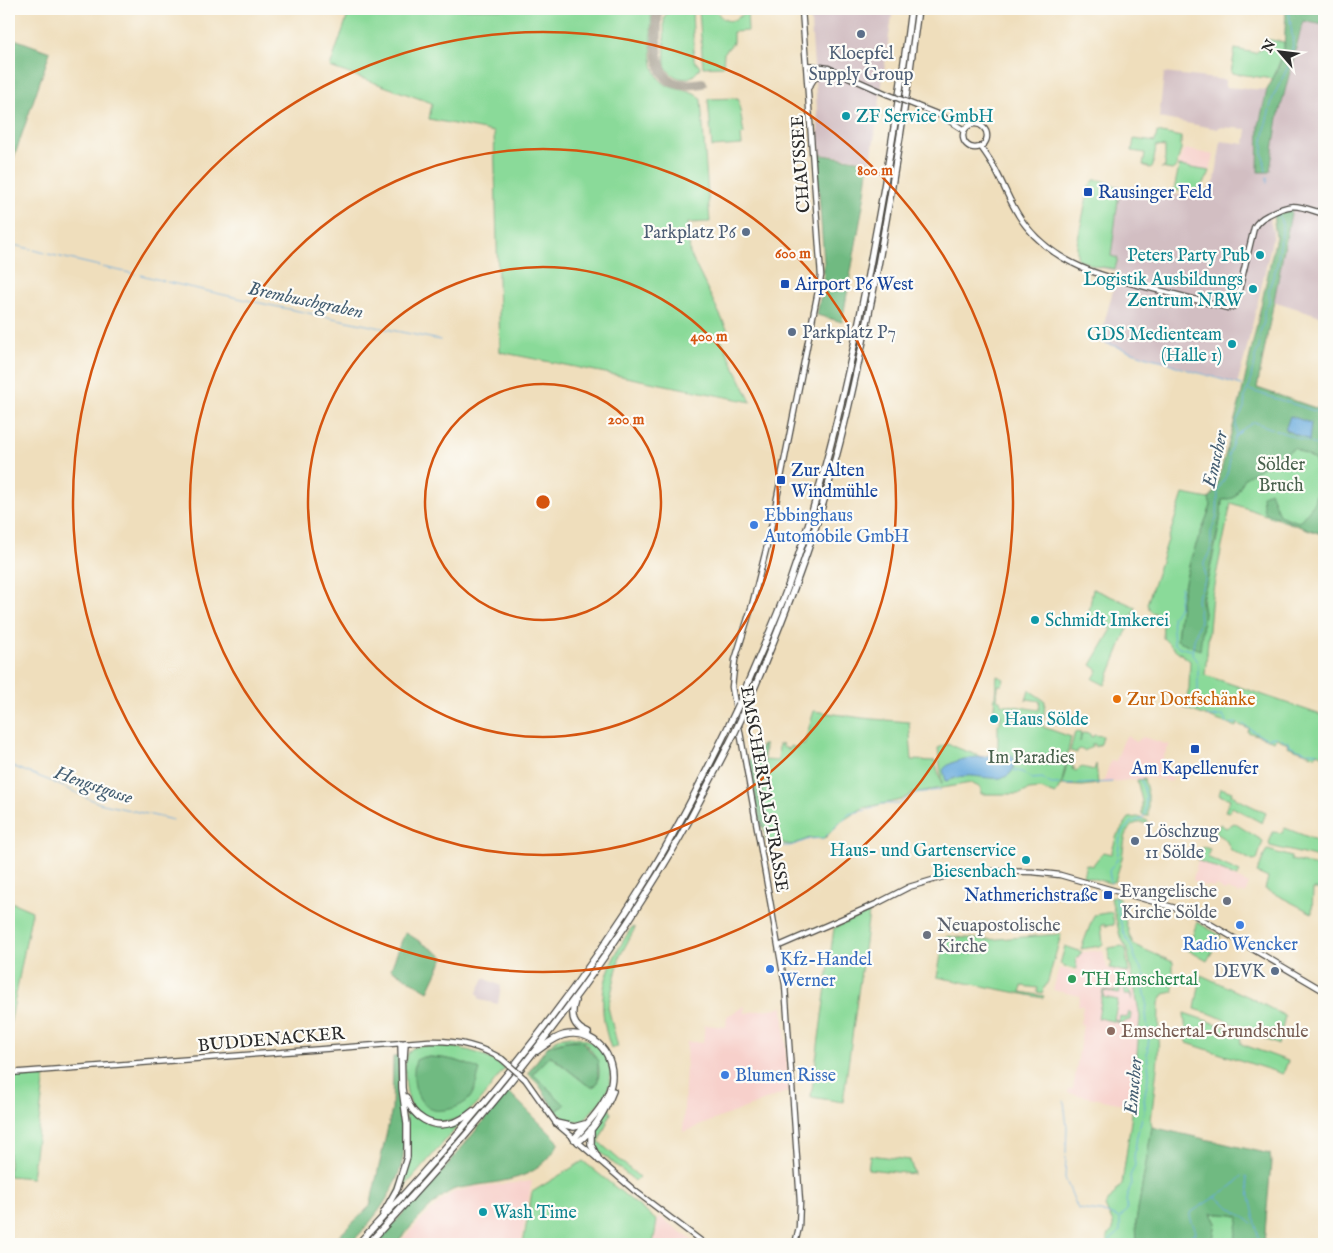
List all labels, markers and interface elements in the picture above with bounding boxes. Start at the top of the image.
marker: Kloepfel Supply Group [855,28,867,40]
north arrow [1256,28,1306,78]
text: N [1258,37,1280,57]
place label: Kloepfel Supply Group [808,43,914,87]
place label: ZF Service GmbH [856,106,994,129]
marker: ZF Service GmbH [840,110,852,122]
street label: CHAUSSEE [787,114,816,214]
text: 800 m [857,161,893,180]
place label: Rausinger Feld [1098,182,1212,205]
marker: Rausinger Feld [1082,186,1094,198]
place label: Parkplatz P6 [643,222,736,245]
marker: Parkplatz P6 [740,226,752,238]
text: 600 m [775,244,811,263]
place label: Peters Party Pub [1127,245,1250,268]
marker: Peters Party Pub [1254,249,1266,261]
place label: Logistik Ausbildungs Zentrum NRW [1083,269,1244,313]
place label: Airport P6 West [794,274,914,297]
water label: Brembuschgraben [246,277,366,325]
marker: Airport P6 West [779,278,791,290]
marker: Logistik Ausbildungs Zentrum NRW [1247,283,1259,295]
place label: Parkplatz P7 [802,322,896,345]
place label: GDS Medienteam (Halle 1) [1087,324,1222,368]
marker: Parkplatz P7 [786,326,798,338]
text: 400 m [691,327,728,346]
marker: GDS Medienteam (Halle 1) [1226,338,1238,350]
text: 200 m [608,410,645,429]
water label: Emscher [1198,427,1234,491]
park label: Sölder Bruch [1257,454,1305,498]
place label: Zur Alten Windmühle [791,460,878,504]
marker: Zur Alten Windmühle [775,474,787,486]
centre of rings [534,493,552,511]
place label: Ebbinghaus Automobile GmbH [763,505,909,549]
marker: Ebbinghaus Automobile GmbH [748,519,760,531]
place label: Schmidt Imkerei [1045,610,1169,633]
marker: Schmidt Imkerei [1029,614,1041,626]
street label: EMSCHERTALSTRASSE [734,684,793,894]
place label: Zur Dorfschänke [1127,689,1256,712]
marker: Zur Dorfschänke [1111,693,1123,705]
place label: Haus Sölde [1004,709,1088,732]
marker: Haus Sölde [988,713,1000,725]
marker: Am Kapellenufer [1189,743,1201,755]
park label: Im Paradies [988,747,1074,770]
place label: Am Kapellenufer [1131,758,1259,781]
water label: Hengstgosse [50,761,136,811]
place label: Löschzug 11 Sölde [1145,821,1219,865]
marker: Löschzug 11 Sölde [1129,835,1141,847]
place label: Haus- und Gartenservice Biesenbach [830,840,1016,884]
marker: Haus- und Gartenservice Biesenbach [1020,854,1032,866]
place label: Evangelische Kirche Sölde [1120,881,1217,925]
place label: Nathmerichstraße [964,885,1098,908]
marker: Nathmerichstraße [1102,889,1114,901]
marker: Evangelische Kirche Sölde [1221,895,1233,907]
place label: Neuapostolische Kirche [937,915,1061,959]
marker: Radio Wencker [1234,919,1246,931]
marker: Neuapostolische Kirche [921,929,933,941]
place label: Radio Wencker [1182,934,1298,957]
place label: Kfz-Handel Werner [780,949,872,993]
place label: DEVK [1214,961,1266,984]
marker: Kfz-Handel Werner [764,963,776,975]
marker: DEVK [1269,965,1281,977]
place label: TH Emschertal [1082,969,1198,992]
marker: TH Emschertal [1066,973,1078,985]
place label: Emschertal-Grundschule [1121,1021,1308,1044]
street label: BUDDENACKER [197,1023,347,1058]
marker: Emschertal-Grundschule [1105,1025,1117,1037]
water label: Emscher [1119,1055,1149,1117]
place label: Blumen Risse [735,1065,836,1088]
marker: Blumen Risse [719,1069,731,1081]
place label: Wash Time [493,1202,577,1225]
marker: Wash Time [477,1206,489,1218]

